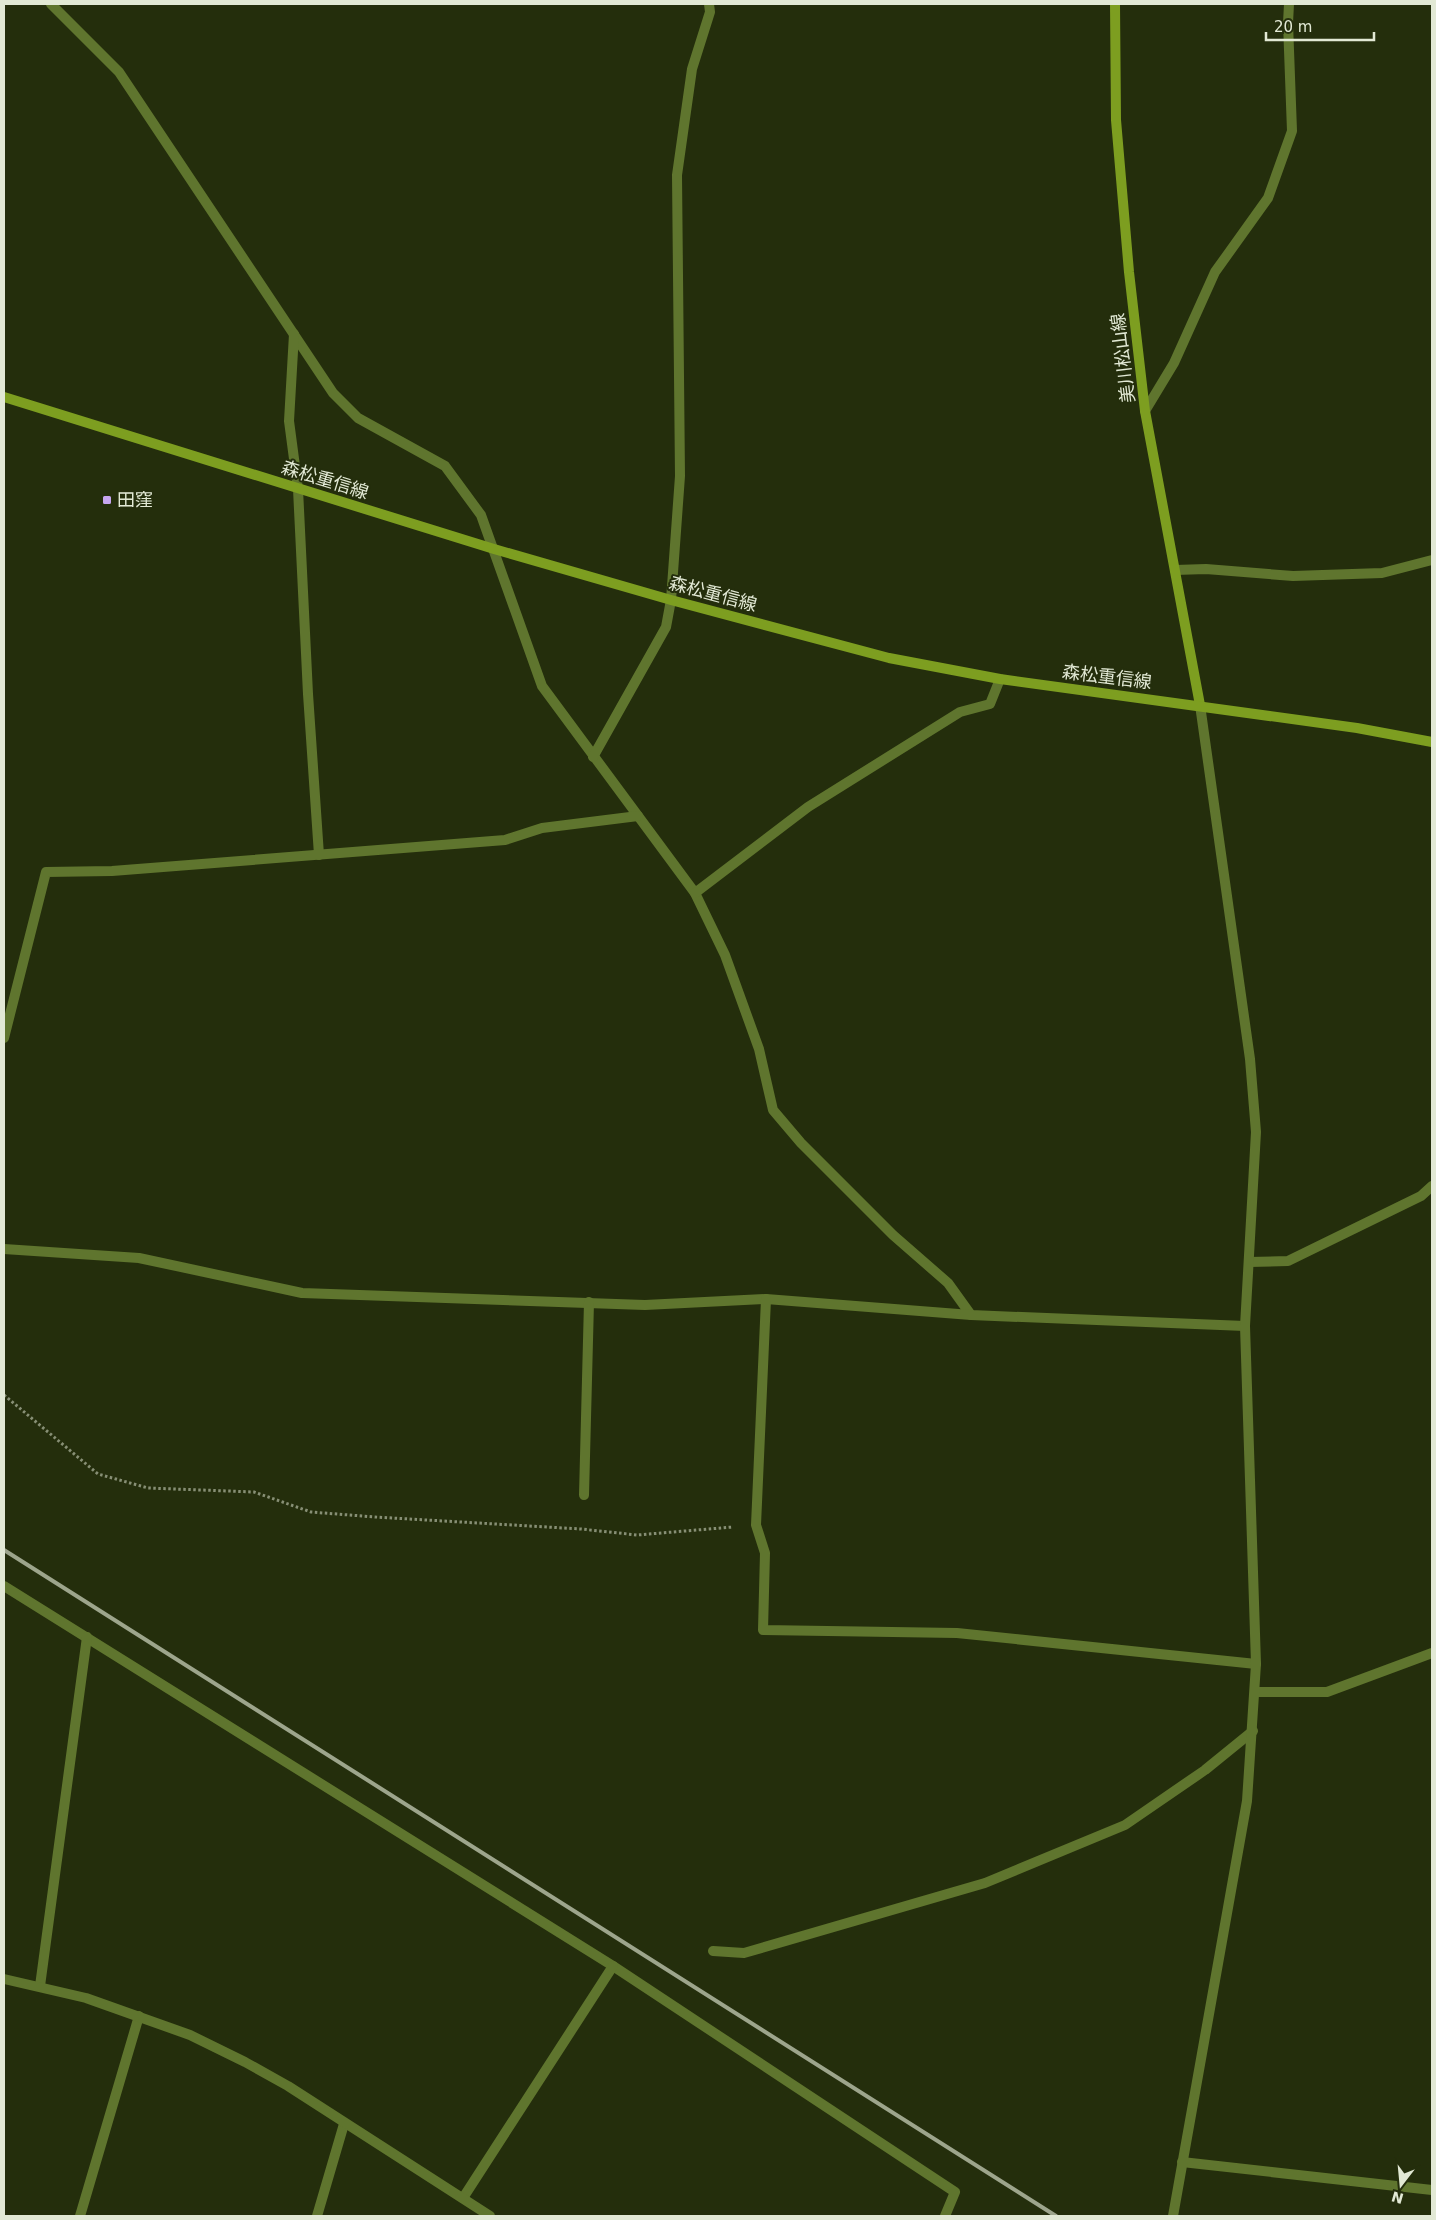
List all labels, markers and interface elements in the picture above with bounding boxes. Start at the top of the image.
scale bar [1266,10,1374,42]
text: 20 m [1274,18,1312,36]
street label: 美川松山線 [1107,312,1138,404]
street label: 森松重信線 [279,456,371,503]
place label: 田窪 [117,489,153,510]
marker: 田窪 [101,494,113,506]
street label: 森松重信線 [667,572,759,615]
street label: 森松重信線 [1061,661,1153,692]
north arrow [1376,2160,1426,2210]
text: N [1390,2188,1405,2207]

